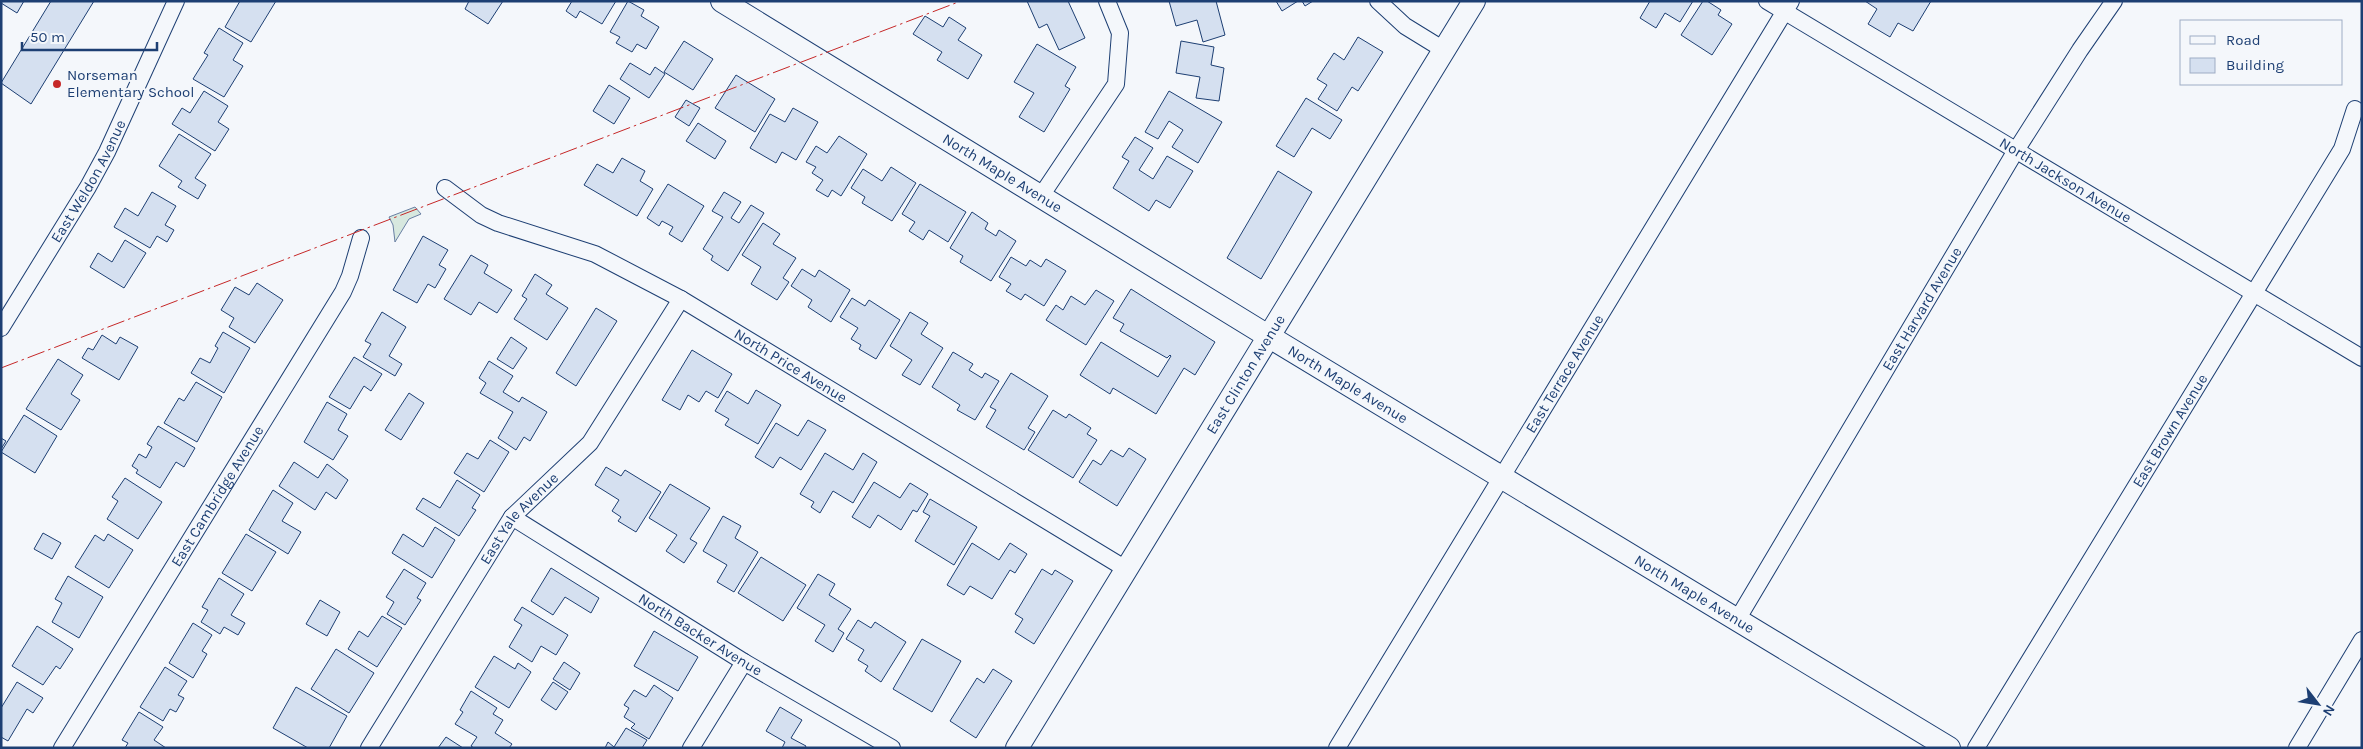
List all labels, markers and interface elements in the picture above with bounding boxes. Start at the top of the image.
scale bar [22,20,158,52]
legend [2180,20,2343,85]
text: 50 m [30,28,65,46]
text: Road [2226,31,2261,49]
text: Building [2226,56,2284,74]
place label: Norseman Elementary School [67,66,194,101]
marker: Norseman Elementary School [51,78,63,90]
street label: East Weldon Avenue [47,117,129,246]
street label: North Maple Avenue [939,130,1065,217]
street label: North Jackson Avenue [1996,134,2135,227]
street label: East Harvard Avenue [1878,244,1966,374]
street label: East Clinton Avenue [1202,311,1289,437]
street label: East Terrace Avenue [1522,311,1607,436]
street label: North Price Avenue [731,324,850,407]
street label: North Maple Avenue [1285,341,1411,427]
street label: East Brown Avenue [2128,371,2211,491]
street label: East Cambridge Avenue [167,422,267,570]
street label: East Yale Avenue [476,469,562,567]
street label: North Maple Avenue [1631,551,1758,637]
street label: North Backer Avenue [635,589,765,680]
north arrow [2293,679,2343,729]
text: N [2319,702,2339,719]

